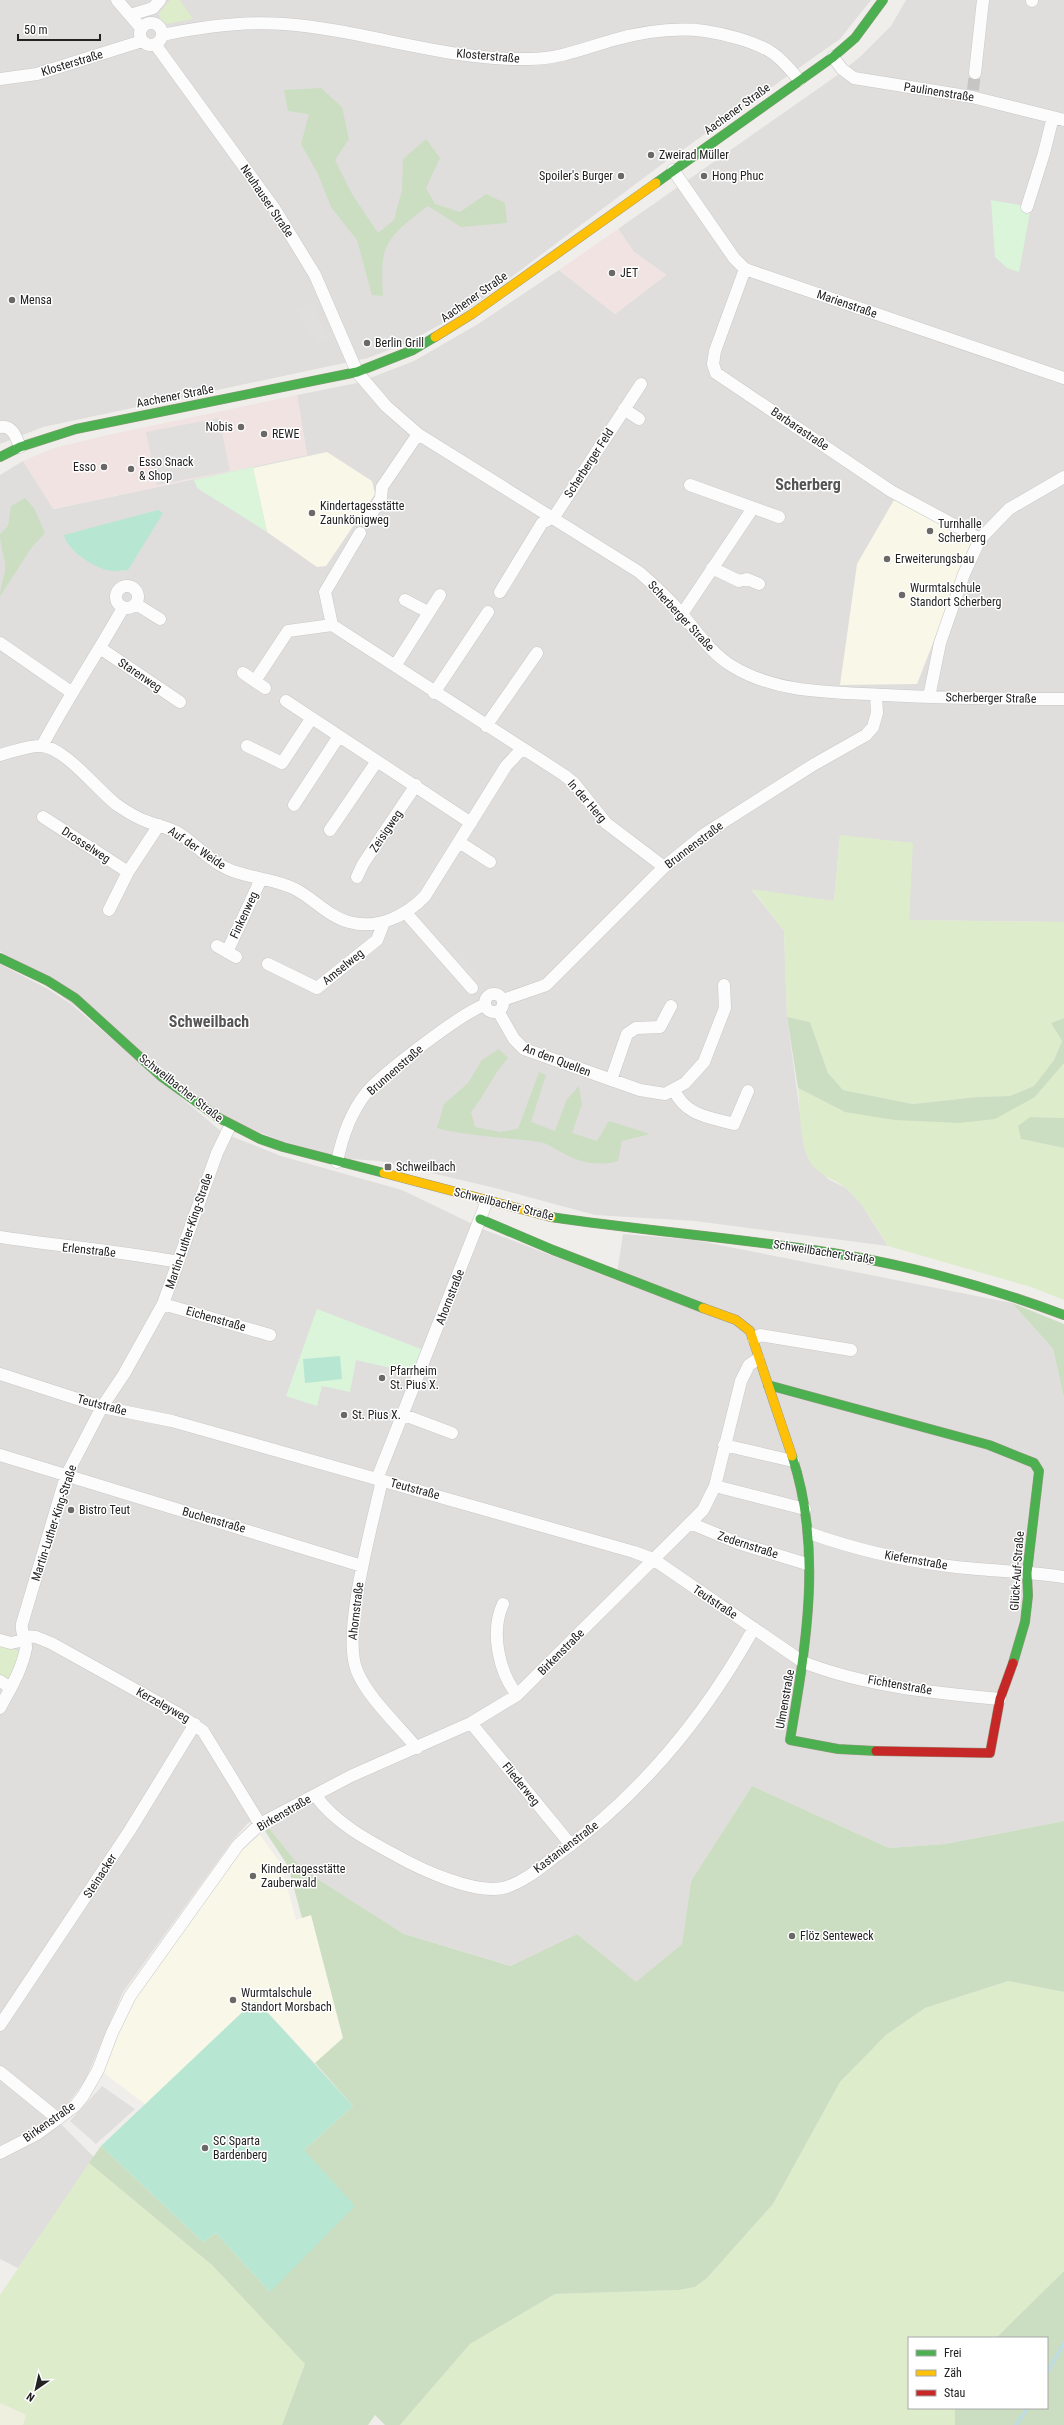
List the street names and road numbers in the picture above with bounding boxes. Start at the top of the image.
street label: Klosterstraße [456,46,521,66]
street label: Klosterstraße [39,47,105,79]
street label: Aachener Straße [701,80,773,138]
street label: Paulinenstraße [903,80,976,105]
street label: Neuhauser Straße [238,162,297,240]
street label: Aachener Straße [438,269,510,325]
street label: Marienstraße [815,287,879,321]
street label: Aachener Straße [135,382,215,410]
street label: Barbarastraße [768,404,832,454]
street label: Scherberger Feld [561,426,617,500]
street label: Scherberger Straße [645,578,717,654]
street label: Starenweg [115,655,165,695]
street label: Scherberger Straße [946,690,1037,706]
street label: In der Herg [565,777,609,825]
street label: Zeisigweg [367,807,405,855]
street label: Brunnenstraße [662,818,726,871]
street label: Drosselweg [59,824,113,866]
street label: Auf der Weide [166,824,229,872]
street label: Finkenweg [227,889,261,941]
street label: Amselweg [319,946,367,988]
street label: An den Quellen [521,1041,593,1079]
street label: Brunnenstraße [364,1042,426,1098]
street label: Schweilbacher Straße [136,1051,226,1125]
street label: Martin-Luther-King-Straße [163,1171,216,1291]
street label: Schweilbacher Straße [453,1185,556,1223]
street label: Schweilbacher Straße [772,1237,876,1267]
street label: Erlenstraße [61,1240,117,1260]
street label: Ahornstraße [433,1267,467,1327]
street label: Eichenstraße [184,1304,248,1334]
street label: Teutstraße [76,1392,129,1418]
street label: Martin-Luther-King-Straße [29,1463,80,1583]
street label: Teutstraße [389,1476,442,1502]
street label: Buchenstraße [181,1504,248,1536]
street label: Zedernstraße [716,1529,780,1561]
street label: Glück-Auf-Straße [1007,1530,1027,1611]
street label: Kiefernstraße [883,1548,949,1572]
street label: Ahornstraße [345,1581,367,1641]
street label: Teutstraße [690,1582,740,1622]
street label: Birkenstraße [535,1626,587,1678]
street label: Ulmenstraße [773,1668,797,1730]
street label: Fichtenstraße [867,1672,934,1698]
street label: Kerzeleyweg [134,1685,192,1725]
street label: Fliederweg [499,1760,543,1809]
street label: Birkenstraße [255,1792,314,1834]
street label: Kastanienstraße [531,1818,601,1876]
street label: Steinacker [81,1851,120,1901]
street label: Birkenstraße [20,2099,78,2145]

